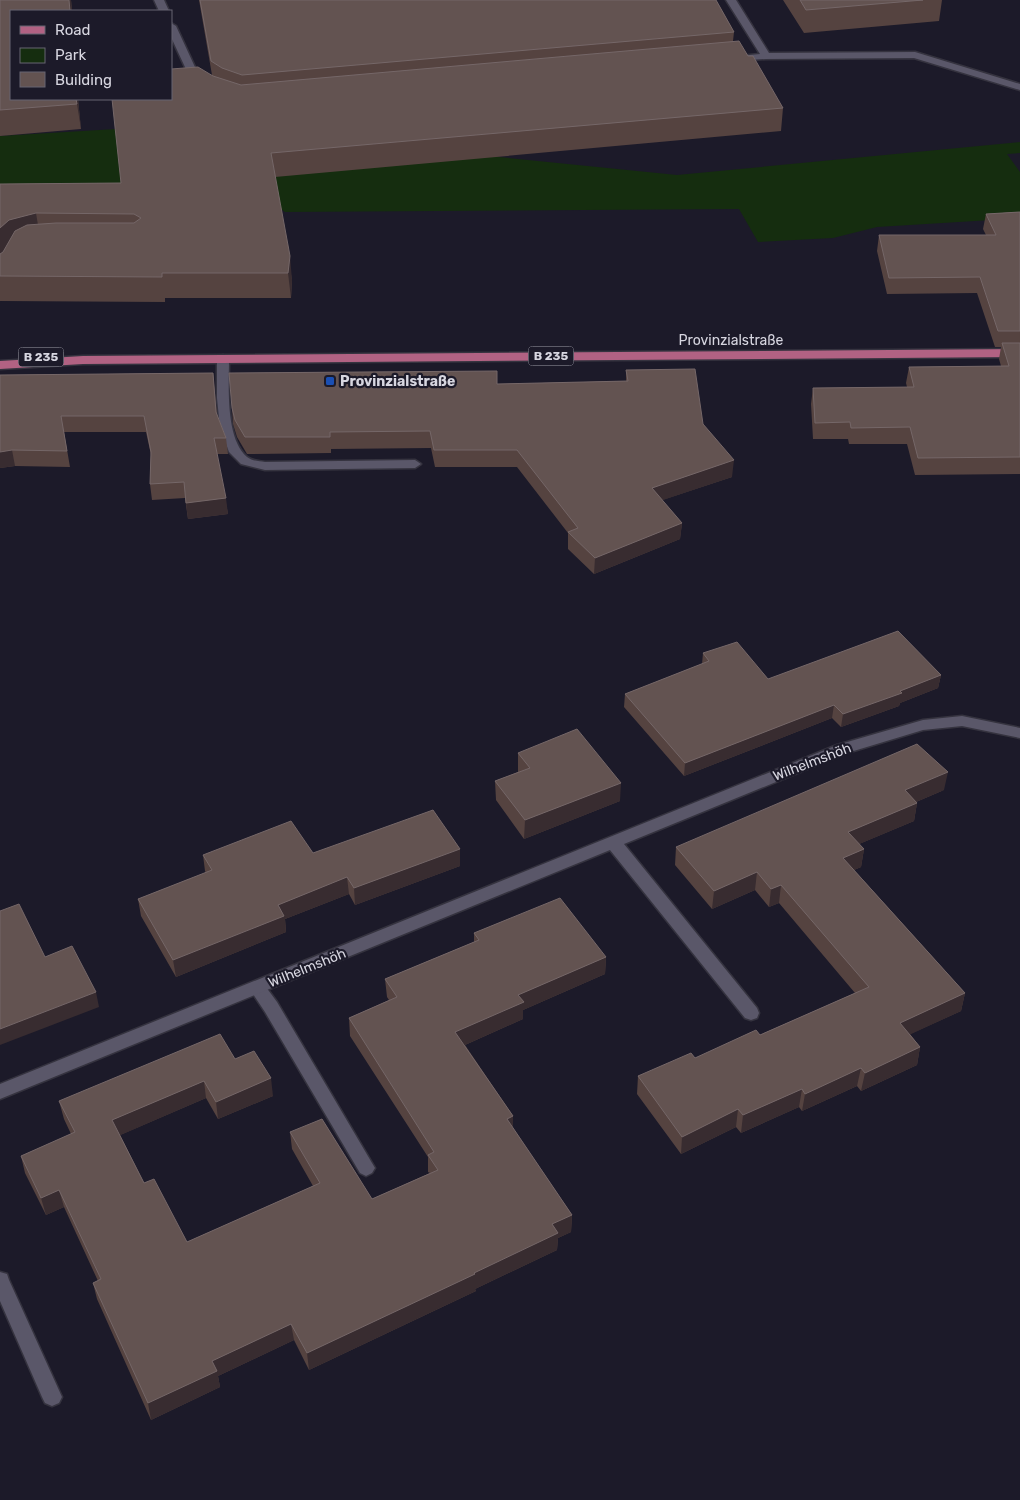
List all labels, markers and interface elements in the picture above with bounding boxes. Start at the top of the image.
legend [10,10,172,100]
text: Road [55,21,91,39]
text: Park [55,46,86,64]
text: Building [55,71,112,89]
street label: Provinzialstraße [679,332,784,349]
road number: B 235 [528,346,574,366]
road number: B 235 [18,348,64,367]
place label: Provinzialstraße [340,373,455,390]
marker: Provinzialstraße [324,375,336,387]
street label: Wilhelmshöh [770,739,854,785]
street label: Wilhelmshöh [266,945,348,991]

